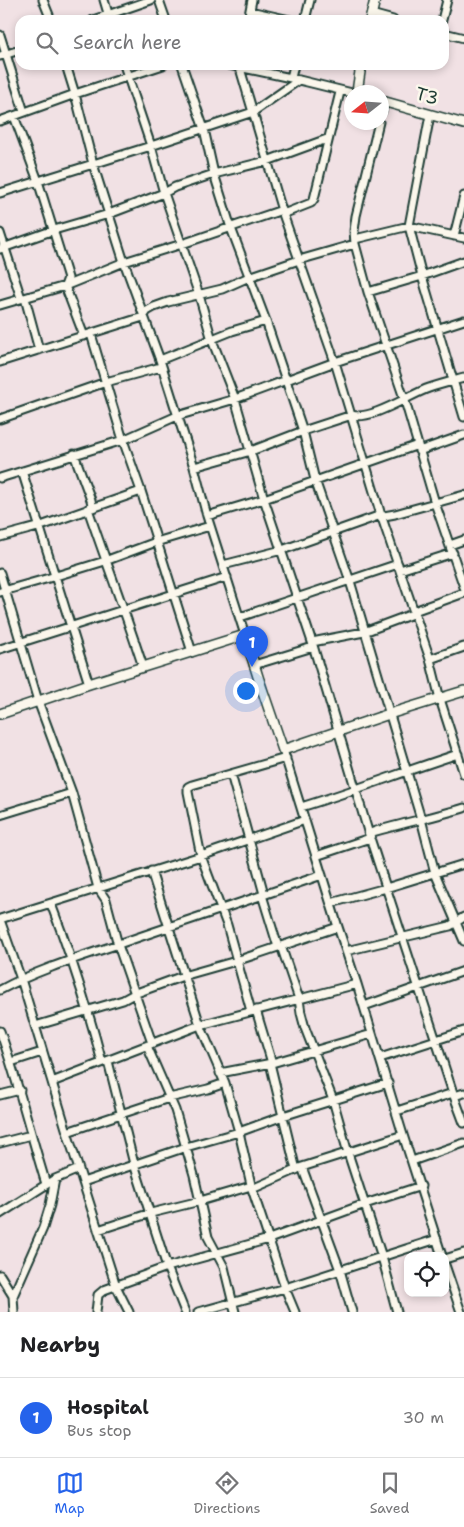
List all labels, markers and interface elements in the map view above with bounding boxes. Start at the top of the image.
search box [15,15,449,70]
icon: search [33,29,61,57]
text: Search here [73,30,182,55]
street label: T3 [413,81,441,111]
north arrow [344,85,389,130]
pin: 1 [236,626,268,667]
your location [233,678,259,704]
map controls [404,1252,449,1297]
button: locate [404,1252,449,1297]
text: Nearby [20,1331,100,1359]
text: Hospital [67,1395,149,1420]
text: 1 [32,1407,40,1428]
text: 30 m [403,1407,444,1428]
text: Bus stop [67,1420,132,1441]
tab: Map [55,1469,85,1517]
tab: Directions [194,1469,260,1517]
tab: Saved [370,1469,409,1517]

